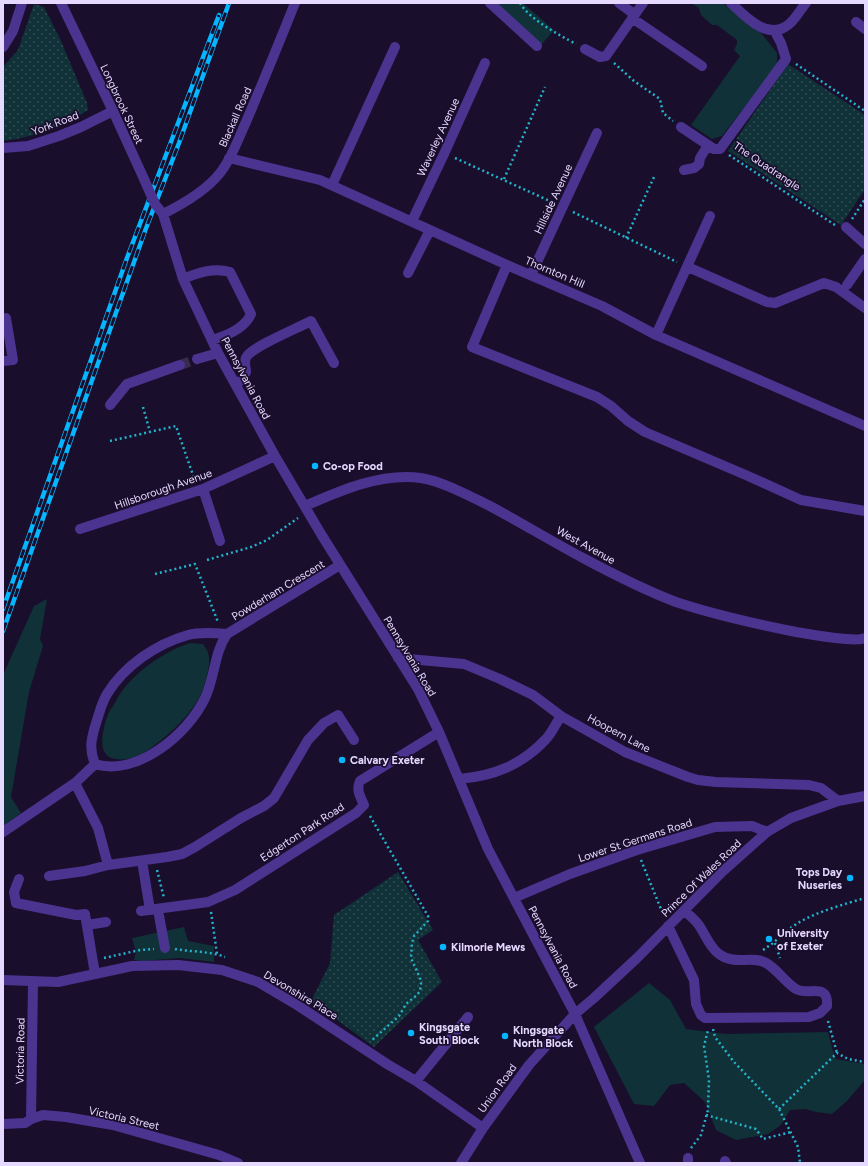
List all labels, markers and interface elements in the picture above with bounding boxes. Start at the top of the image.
street label: Longbrook Street [97,62,146,146]
street label: Blackall Road [216,85,254,149]
street label: Waverley Avenue [415,96,462,178]
street label: York Road [30,109,81,138]
street label: The Quadrangle [731,139,803,194]
street label: Hillside Avenue [532,162,575,236]
street label: Thornton Hill [523,254,587,291]
street label: Pennsylvania Road [218,335,273,422]
place label: Co-op Food [323,460,383,473]
marker: Co-op Food [310,461,320,471]
street label: Hillsborough Avenue [113,467,214,512]
street label: West Avenue [554,524,617,567]
street label: Powderham Crescent [229,558,327,623]
street label: Pennsylvania Road [380,614,439,699]
street label: Hoopern Lane [585,711,653,756]
place label: Calvary Exeter [350,754,425,767]
marker: Calvary Exeter [337,755,347,765]
street label: Edgerton Park Road [258,800,347,864]
street label: Lower St Germans Road [577,816,694,865]
street label: Prince Of Wales Road [659,837,744,920]
place label: Tops Day Nuseries [796,866,843,892]
marker: Tops Day Nuseries [845,873,855,883]
street label: Pennsylvania Road [525,904,580,991]
place label: University of Exeter [777,927,830,953]
marker: University of Exeter [764,934,774,944]
place label: Kilmorie Mews [451,941,525,954]
marker: Kilmorie Mews [438,942,448,952]
street label: Devonshire Place [261,968,340,1023]
street label: Victoria Road [13,1018,28,1084]
place label: Kingsgate South Block [419,1021,479,1047]
place label: Kingsgate North Block [513,1024,573,1050]
marker: Kingsgate South Block [406,1028,416,1038]
marker: Kingsgate North Block [500,1031,510,1041]
street label: Union Road [475,1061,519,1115]
street label: Victoria Street [87,1104,160,1133]

